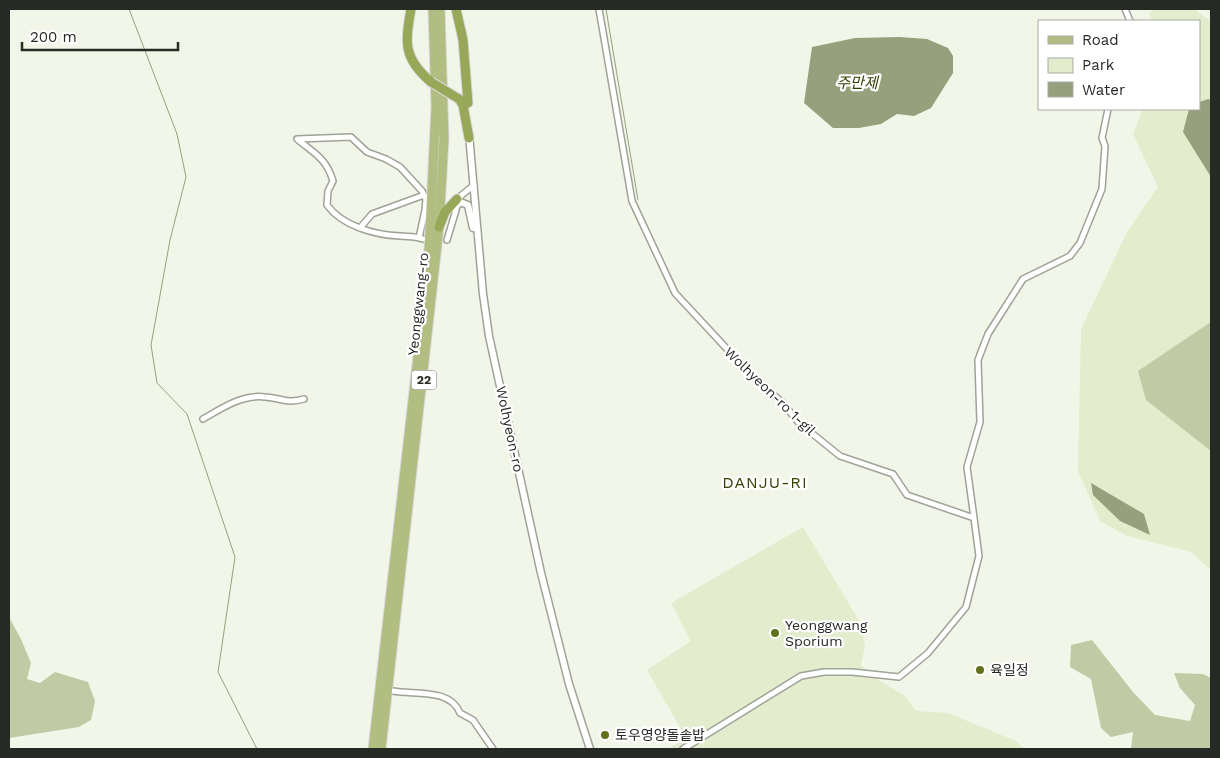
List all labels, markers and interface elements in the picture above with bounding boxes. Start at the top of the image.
scale bar [22,20,179,52]
legend [1038,20,1200,110]
text: 200 m [30,28,77,46]
text: Road [1082,31,1119,49]
text: Park [1082,56,1115,74]
water label: 주만제 [836,74,880,92]
text: Water [1082,81,1125,99]
street label: Yeonggwang-ro [405,252,431,356]
street label: Wolhyeon-ro 1-gil [721,344,819,439]
road number: 22 [412,370,436,390]
street label: Wolhyeon-ro [493,385,527,473]
district label: DANJU-RI [722,473,808,492]
place label: Yeonggwang Sporium [785,617,868,649]
marker: Yeonggwang Sporium [769,627,781,639]
place label: 육일정 [990,662,1029,678]
marker: 육일정 [974,664,986,676]
place label: 토우영양돌솥밥 [615,727,705,743]
marker: 토우영양돌솥밥 [599,729,611,741]

